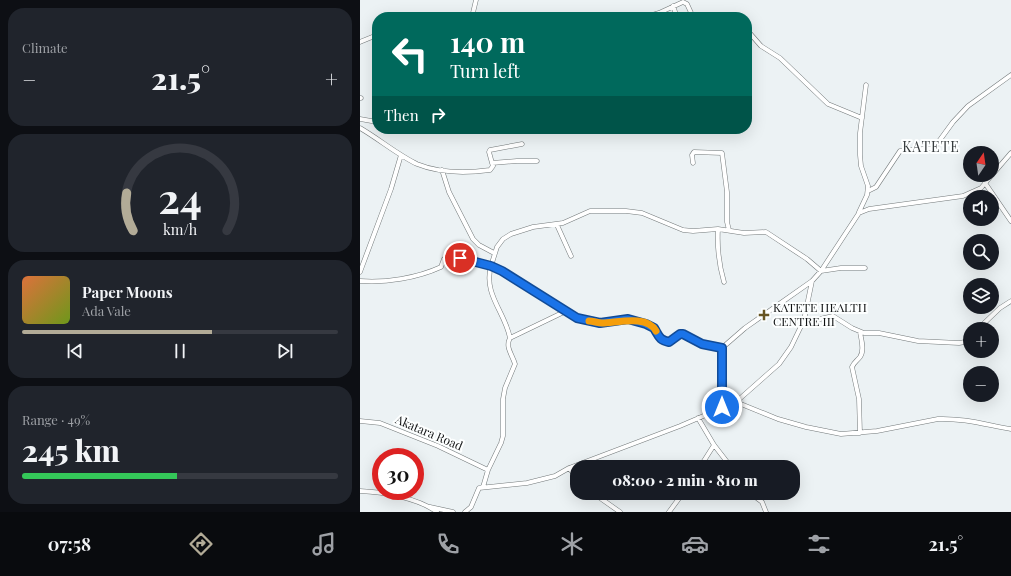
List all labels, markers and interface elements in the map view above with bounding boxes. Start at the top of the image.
text: 140 m [450,23,525,60]
icon: left [384,28,436,80]
text: Climate [22,39,68,56]
text: 21.5° [151,58,210,98]
text: Turn left [450,59,520,83]
text: − [22,64,36,94]
text: + [325,64,338,94]
icon: right [427,104,449,126]
text: Then [384,105,419,125]
district label: KATETE [902,137,960,156]
north arrow [963,146,999,182]
map controls [963,146,999,402]
text: 24 [158,169,202,224]
button: sound [963,190,999,226]
text: km/h [163,220,198,239]
button: search [963,234,999,270]
pin [443,241,477,275]
icon: arrive [449,247,471,269]
button: layers [963,278,999,314]
text: Paper Moons [82,282,173,302]
place label: KATETE HEALTH CENTRE III [773,299,867,329]
text: Ada Vale [82,302,131,319]
marker: KATETE HEALTH CENTRE III [758,309,770,321]
button: + [963,322,999,358]
icon: previous [64,340,86,362]
icon: pause [169,340,191,362]
icon: next [274,340,296,362]
button: − [963,366,999,402]
position arrow [701,386,743,428]
street label: Akatara Road [392,410,466,453]
text: Range · 49% [22,411,90,428]
text: 245 km [22,430,120,470]
speed limit sign: 30 [372,448,424,500]
text: 08:00 · 2 min · 810 m [612,470,758,490]
icon: directions [187,530,215,558]
icon: music [310,530,338,558]
icon: phone [434,530,462,558]
icon: climate [558,530,586,558]
icon: car [681,530,709,558]
icon: filters [805,530,833,558]
text: 07:58 [48,532,91,556]
text: 21.5° [928,532,963,556]

